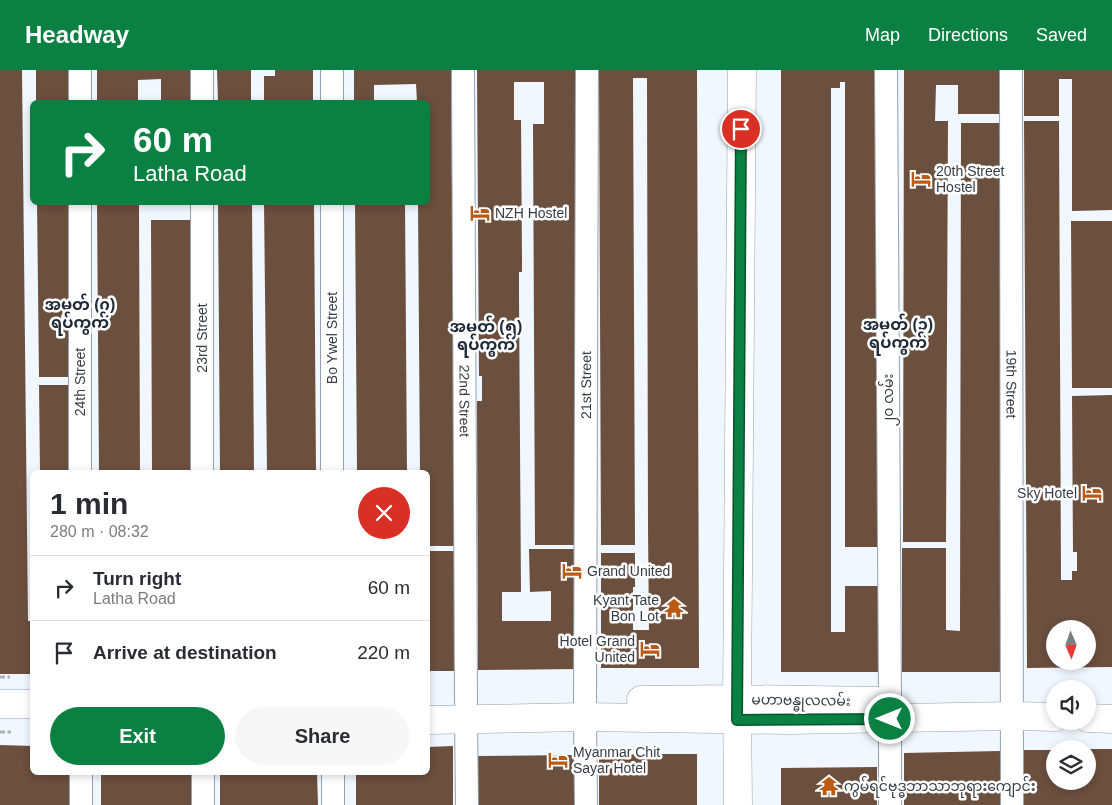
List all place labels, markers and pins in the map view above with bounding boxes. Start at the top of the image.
pin [720,108,762,150]
place label: 20th Street Hostel [936,163,1005,195]
hotel icon: 20th Street Hostel [910,168,932,190]
hotel icon: NZH Hostel [469,202,491,224]
place label: NZH Hostel [495,205,567,221]
hotel icon: Sky Hotel [1081,482,1103,504]
place label: Sky Hotel [1017,485,1077,501]
hotel icon: Grand United [561,560,583,582]
place label: Grand United [587,563,670,579]
place label: Kyant Tate Bon Lot [593,592,659,624]
temple icon: Kyant Tate Bon Lot [663,597,685,619]
place label: Hotel Grand United [560,633,635,665]
hotel icon: Hotel Grand United [639,638,661,660]
place label: Myanmar Chit Sayar Hotel [573,744,660,776]
hotel icon: Myanmar Chit Sayar Hotel [547,749,569,771]
temple icon: ကွမ်ရင်ဗုဒ္ဓဘာသာဘုရားကျောင်း [818,775,840,797]
place label: ကွမ်ရင်ဗုဒ္ဓဘာသာဘုရားကျောင်း [844,776,1036,798]

